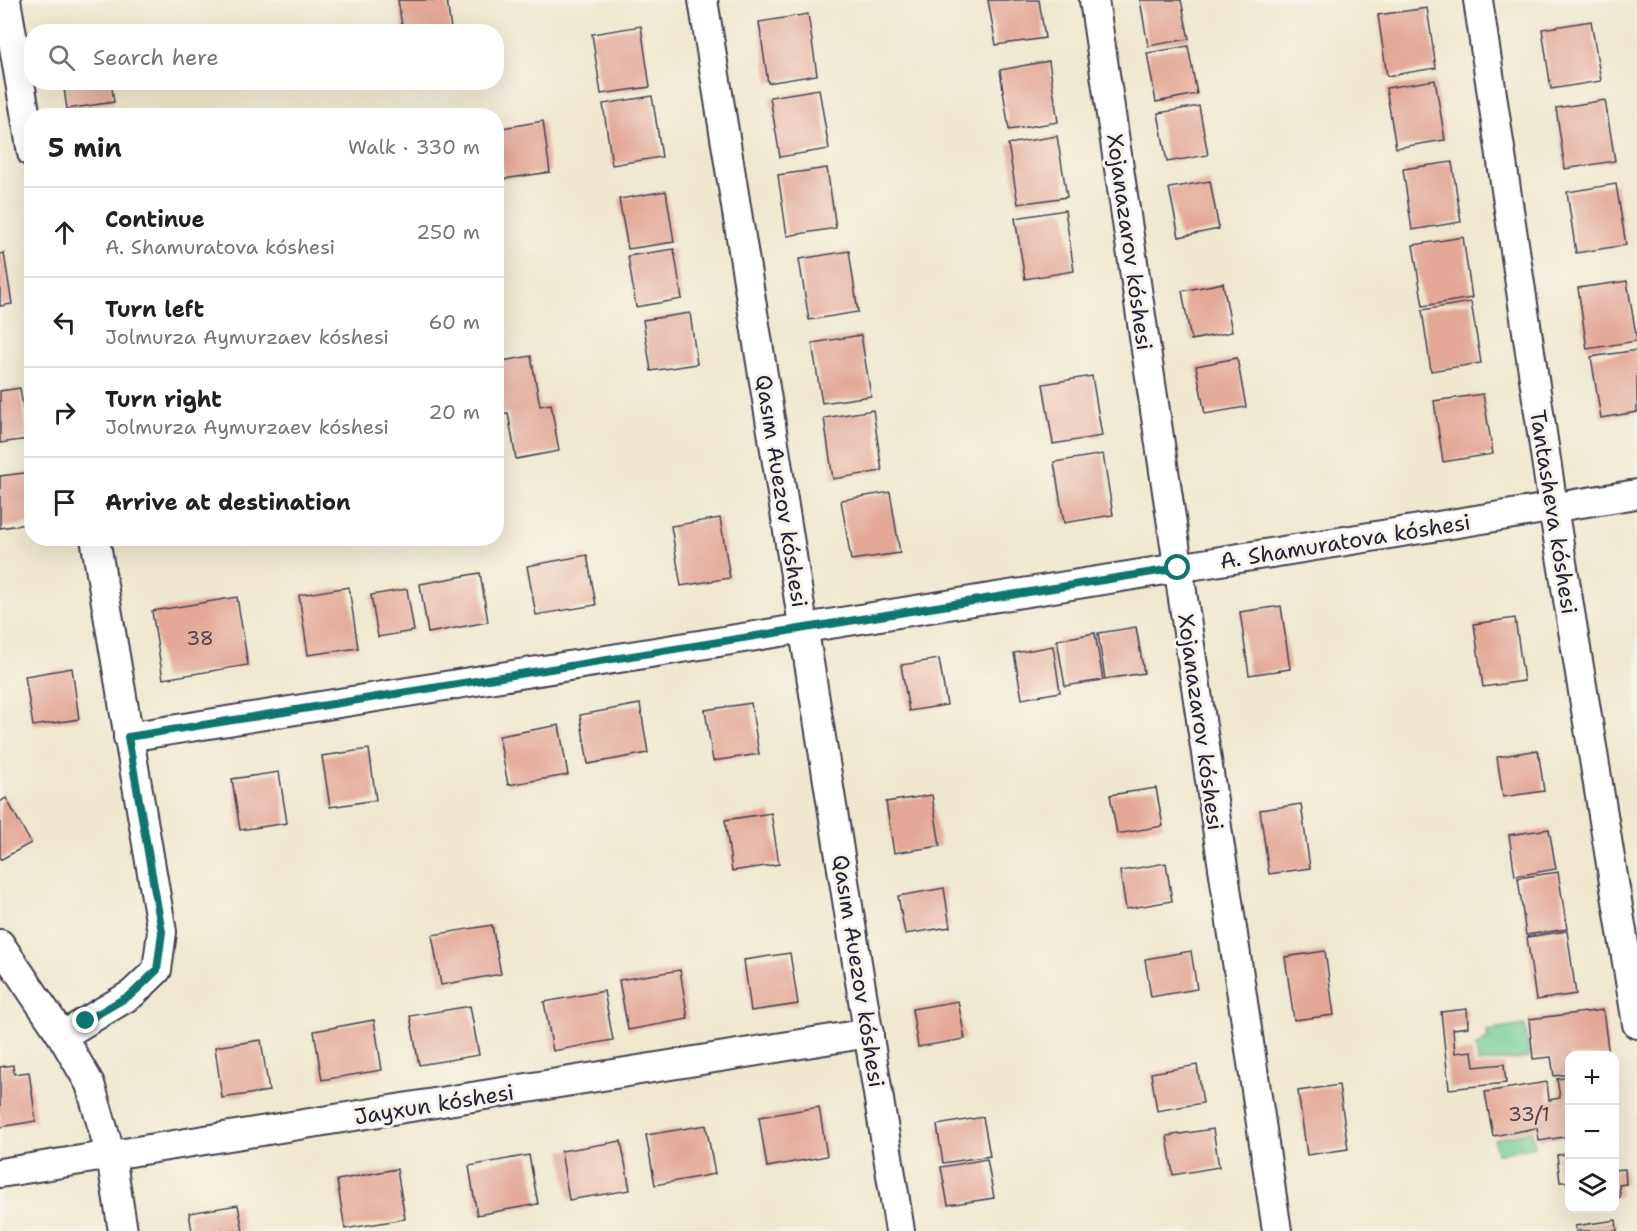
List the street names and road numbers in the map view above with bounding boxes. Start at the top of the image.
street label: Xojanazarov kóshesi [1100,132,1159,352]
street label: Qasım Auezov kóshesi [749,373,814,610]
street label: Tantasheva kóshesi [1523,408,1584,616]
street label: A. Shamuratova kóshesi [1218,507,1472,576]
street label: Xojanazarov kóshesi [1171,612,1230,832]
street label: Qasım Auezov kóshesi [826,853,891,1090]
street label: Jayxun kóshesi [352,1078,516,1131]

